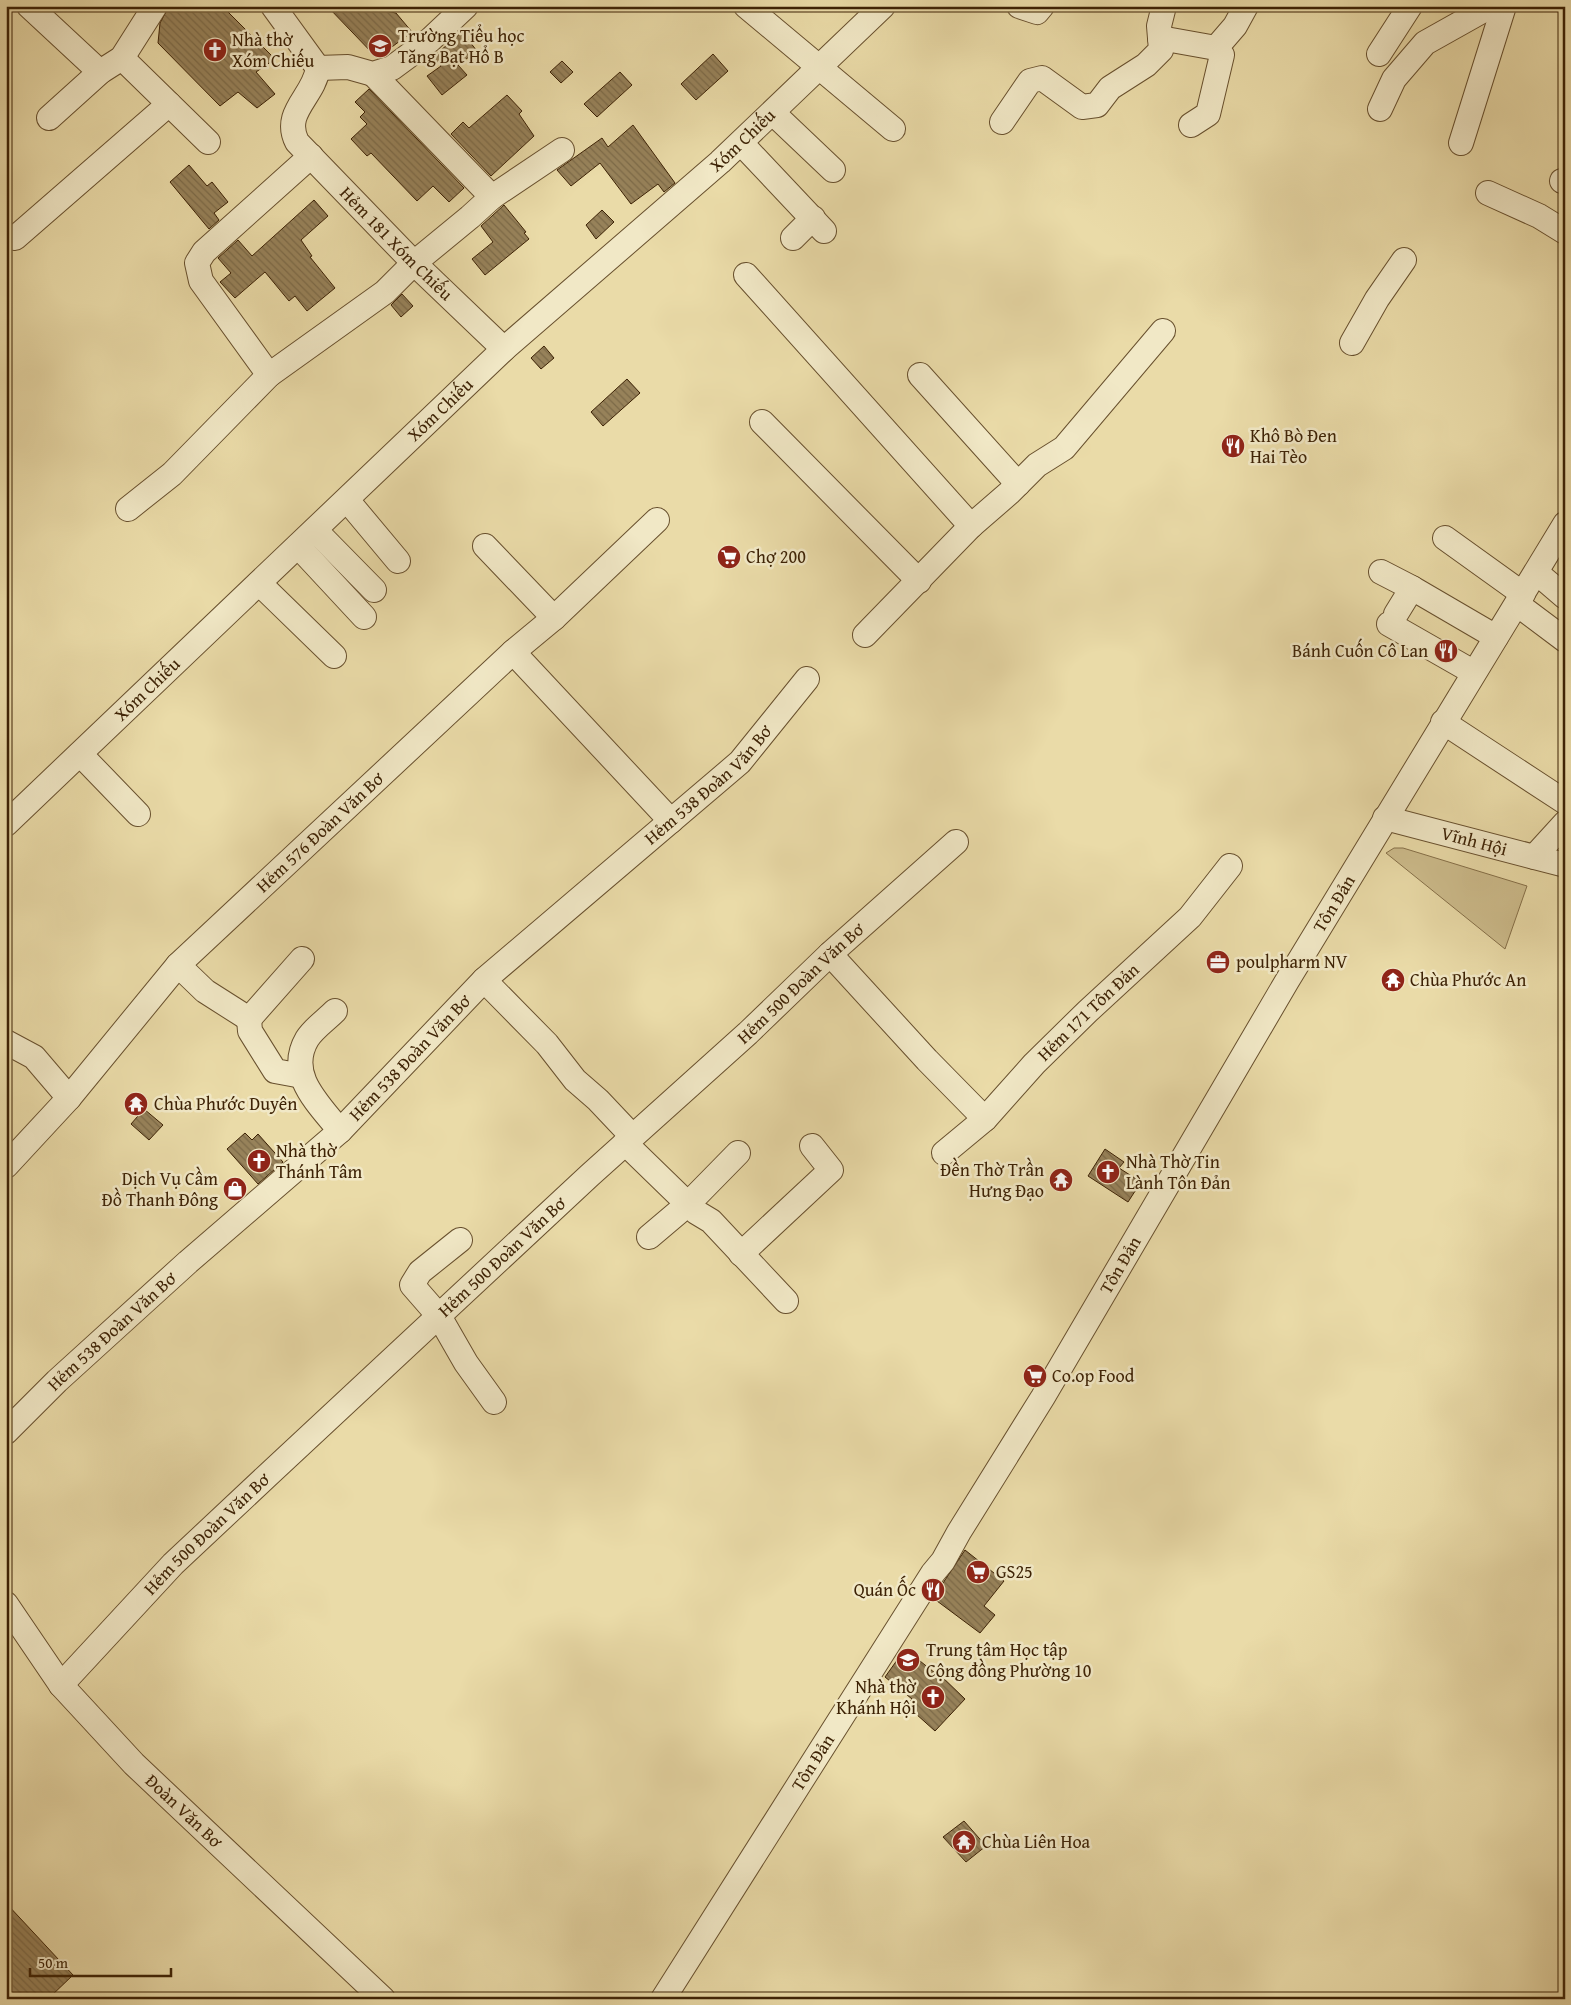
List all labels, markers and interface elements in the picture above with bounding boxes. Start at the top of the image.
place label: Trường Tiểu học Tăng Bạt Hổ B [398,22,525,70]
place label: Nhà thờ Xóm Chiếu [232,26,314,74]
school or university icon: Trường Tiểu học Tăng Bạt Hổ B [367,33,393,59]
church icon: Nhà thờ Xóm Chiếu [202,37,228,63]
street label: Xóm Chiếu [703,102,781,178]
street label: Hẻm 181 Xóm Chiếu [334,180,459,307]
street label: Xóm Chiếu [401,371,479,448]
place label: Khô Bò Đen Hai Tèo [1250,422,1337,470]
restaurant icon: Khô Bò Đen Hai Tèo [1220,433,1246,459]
place label: Chợ 200 [746,543,806,570]
supermarket icon: Chợ 200 [716,544,742,570]
place label: Bánh Cuốn Cô Lan [1292,637,1428,664]
restaurant icon: Bánh Cuốn Cô Lan [1433,638,1459,664]
street label: Xóm Chiếu [108,651,186,727]
street label: Hẻm 538 Đoàn Văn Bơ [638,718,779,851]
street label: Hẻm 576 Đoàn Văn Bơ [250,765,390,899]
street label: Vĩnh Hội [1438,819,1510,862]
street label: Tôn Đản [1306,869,1362,937]
street label: Hẻm 500 Đoàn Văn Bơ [731,915,871,1050]
place label: poulpharm NV [1236,948,1348,975]
office icon: poulpharm NV [1205,949,1231,975]
street label: Hẻm 171 Tôn Đản [1031,956,1145,1067]
place label: Chùa Phước An [1410,966,1526,993]
temple icon: Chùa Phước An [1380,967,1406,993]
street label: Hẻm 538 Đoàn Văn Bơ [342,987,477,1127]
place label: Chùa Phước Duyên [154,1090,297,1117]
temple icon: Chùa Phước Duyên [123,1091,149,1117]
place label: Nhà thờ Thánh Tâm [276,1137,362,1185]
church icon: Nhà thờ Thánh Tâm [246,1148,272,1174]
place label: Nhà Thờ Tin Lành Tôn Đản [1126,1148,1230,1196]
place label: Đền Thờ Trần Hưng Đạo [940,1156,1044,1204]
church icon: Nhà Thờ Tin Lành Tôn Đản [1095,1159,1121,1185]
place label: Dịch Vụ Cầm Đồ Thanh Đông [102,1165,218,1213]
temple icon: Đền Thờ Trần Hưng Đạo [1048,1167,1074,1193]
shop icon: Dịch Vụ Cầm Đồ Thanh Đông [222,1176,248,1202]
street label: Hẻm 500 Đoàn Văn Bơ [432,1189,573,1323]
street label: Tôn Đản [1092,1231,1147,1299]
street label: Hẻm 538 Đoàn Văn Bơ [41,1264,183,1397]
place label: Co.op Food [1052,1362,1135,1389]
supermarket icon: Co.op Food [1022,1363,1048,1389]
street label: Hẻm 500 Đoàn Văn Bơ [137,1465,276,1601]
place label: GS25 [996,1558,1033,1585]
supermarket icon: GS25 [965,1559,991,1585]
place label: Quán Ốc [854,1575,916,1603]
restaurant icon: Quán Ốc [920,1577,946,1603]
place label: Trung tâm Học tập Cộng đồng Phường 10 [926,1636,1092,1684]
school or university icon: Trung tâm Học tập Cộng đồng Phường 10 [895,1647,921,1673]
place label: Nhà thờ Khánh Hội [836,1673,917,1721]
church icon: Nhà thờ Khánh Hội [920,1684,946,1710]
street label: Tôn Đản [784,1728,841,1796]
street label: Đoàn Văn Bơ [140,1767,230,1855]
place label: Chùa Liên Hoa [982,1828,1091,1855]
temple icon: Chùa Liên Hoa [951,1829,977,1855]
scale bar [30,1945,171,1977]
text: 50 m [38,1952,69,1973]

